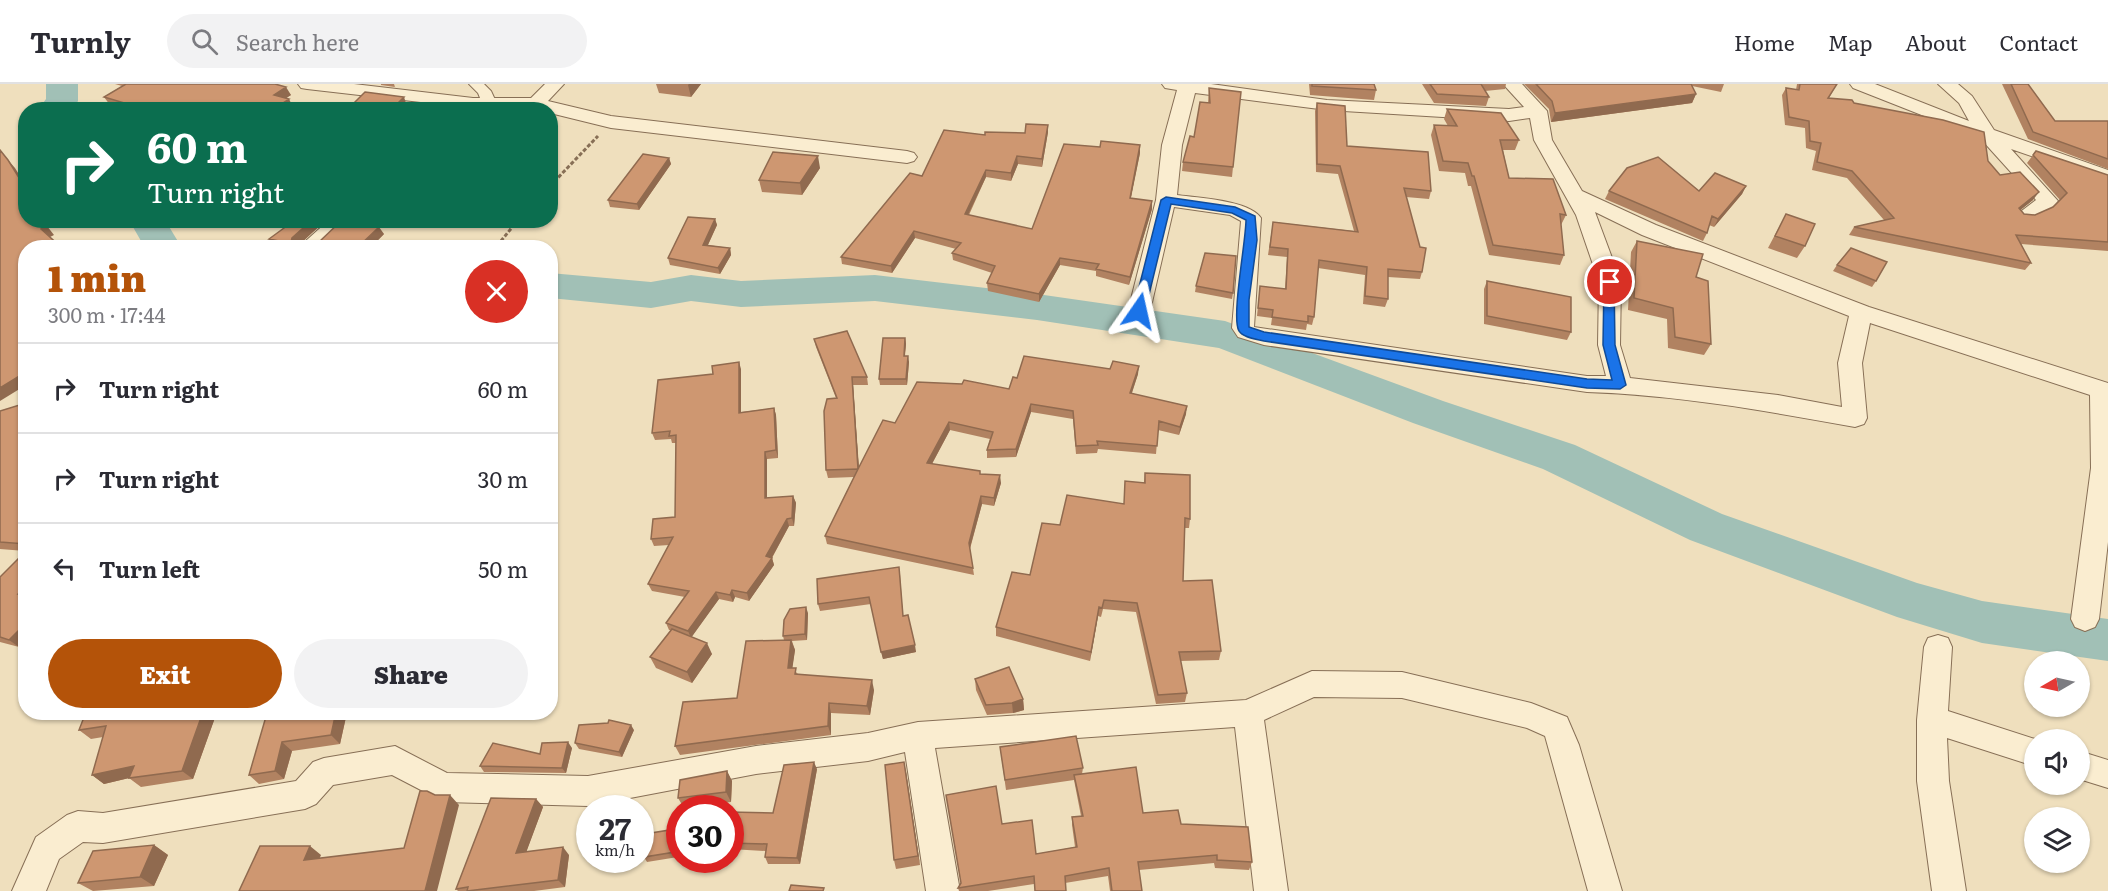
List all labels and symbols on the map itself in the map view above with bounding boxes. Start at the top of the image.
pin [1584,256,1635,307]
position arrow [1107,279,1171,343]
north arrow [2024,651,2090,717]
speed limit sign: 30 [666,795,744,873]

